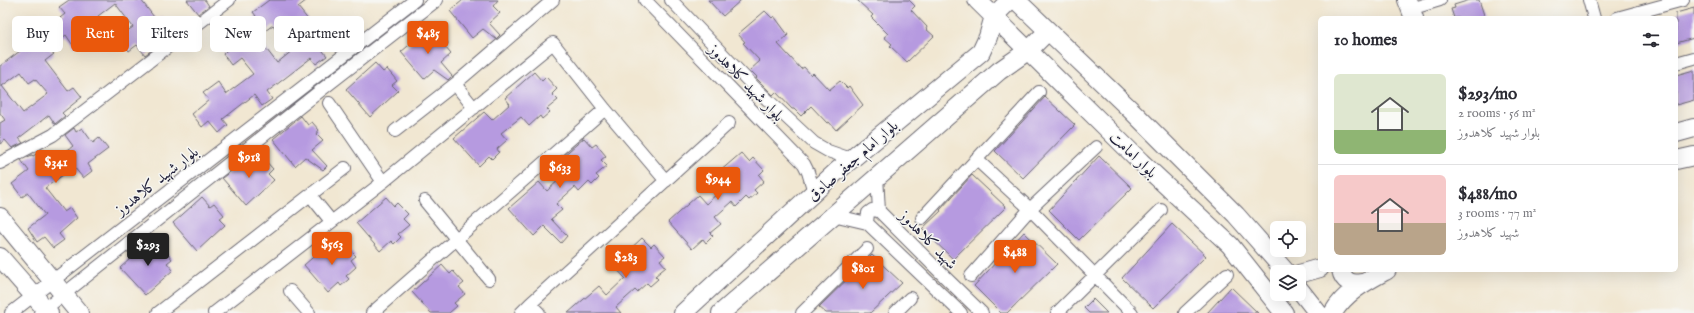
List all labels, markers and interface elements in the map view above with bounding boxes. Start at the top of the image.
chip: Buy [12,16,63,52]
chip: Rent [71,16,129,52]
chip: Filters [137,16,202,52]
chip: New [210,16,266,52]
chip: Apartment [274,16,364,52]
pin: $485 [404,21,452,55]
text: $485 [416,25,440,42]
icon: filters [1640,29,1662,51]
text: 10 homes [1334,30,1397,51]
street label: بلوار شهید کلاهدوز [702,39,788,127]
text: $293/mo [1458,84,1517,105]
icon: home [1366,90,1414,138]
text: 2 rooms · 56 m² [1458,105,1536,122]
street label: بلوار امام جعفر صادق [804,117,905,209]
text: بلوار شهید کلاهدوز [1458,125,1540,142]
street label: بلوار امامت [1104,128,1161,183]
street label: بلوار شهید کلاهدوز [110,143,203,222]
pin: $918 [225,145,273,179]
text: $918 [238,149,260,166]
pin: $341 [32,150,80,184]
text: $341 [44,154,68,171]
pin: $633 [536,155,584,189]
text: $633 [549,159,571,176]
pin: $944 [694,167,742,201]
text: $944 [705,171,731,188]
text: $488/mo [1458,184,1517,205]
icon: home [1366,191,1414,239]
street label: شهید کلاهدوز [893,205,961,274]
text: 3 rooms · 77 m² [1458,205,1536,222]
map controls [1270,221,1306,301]
button: locate [1270,221,1306,257]
text: شهید کلاهدوز [1458,225,1519,242]
pin: $563 [308,232,356,266]
pin: $293 [124,233,172,267]
text: $563 [321,236,343,253]
text: $293 [136,237,160,254]
pin: $488 [991,240,1039,274]
text: $488 [1003,244,1027,261]
pin: $283 [602,245,650,279]
text: $283 [614,249,638,266]
pin: $801 [839,256,887,290]
text: $801 [851,260,875,277]
button: layers [1270,265,1306,301]

